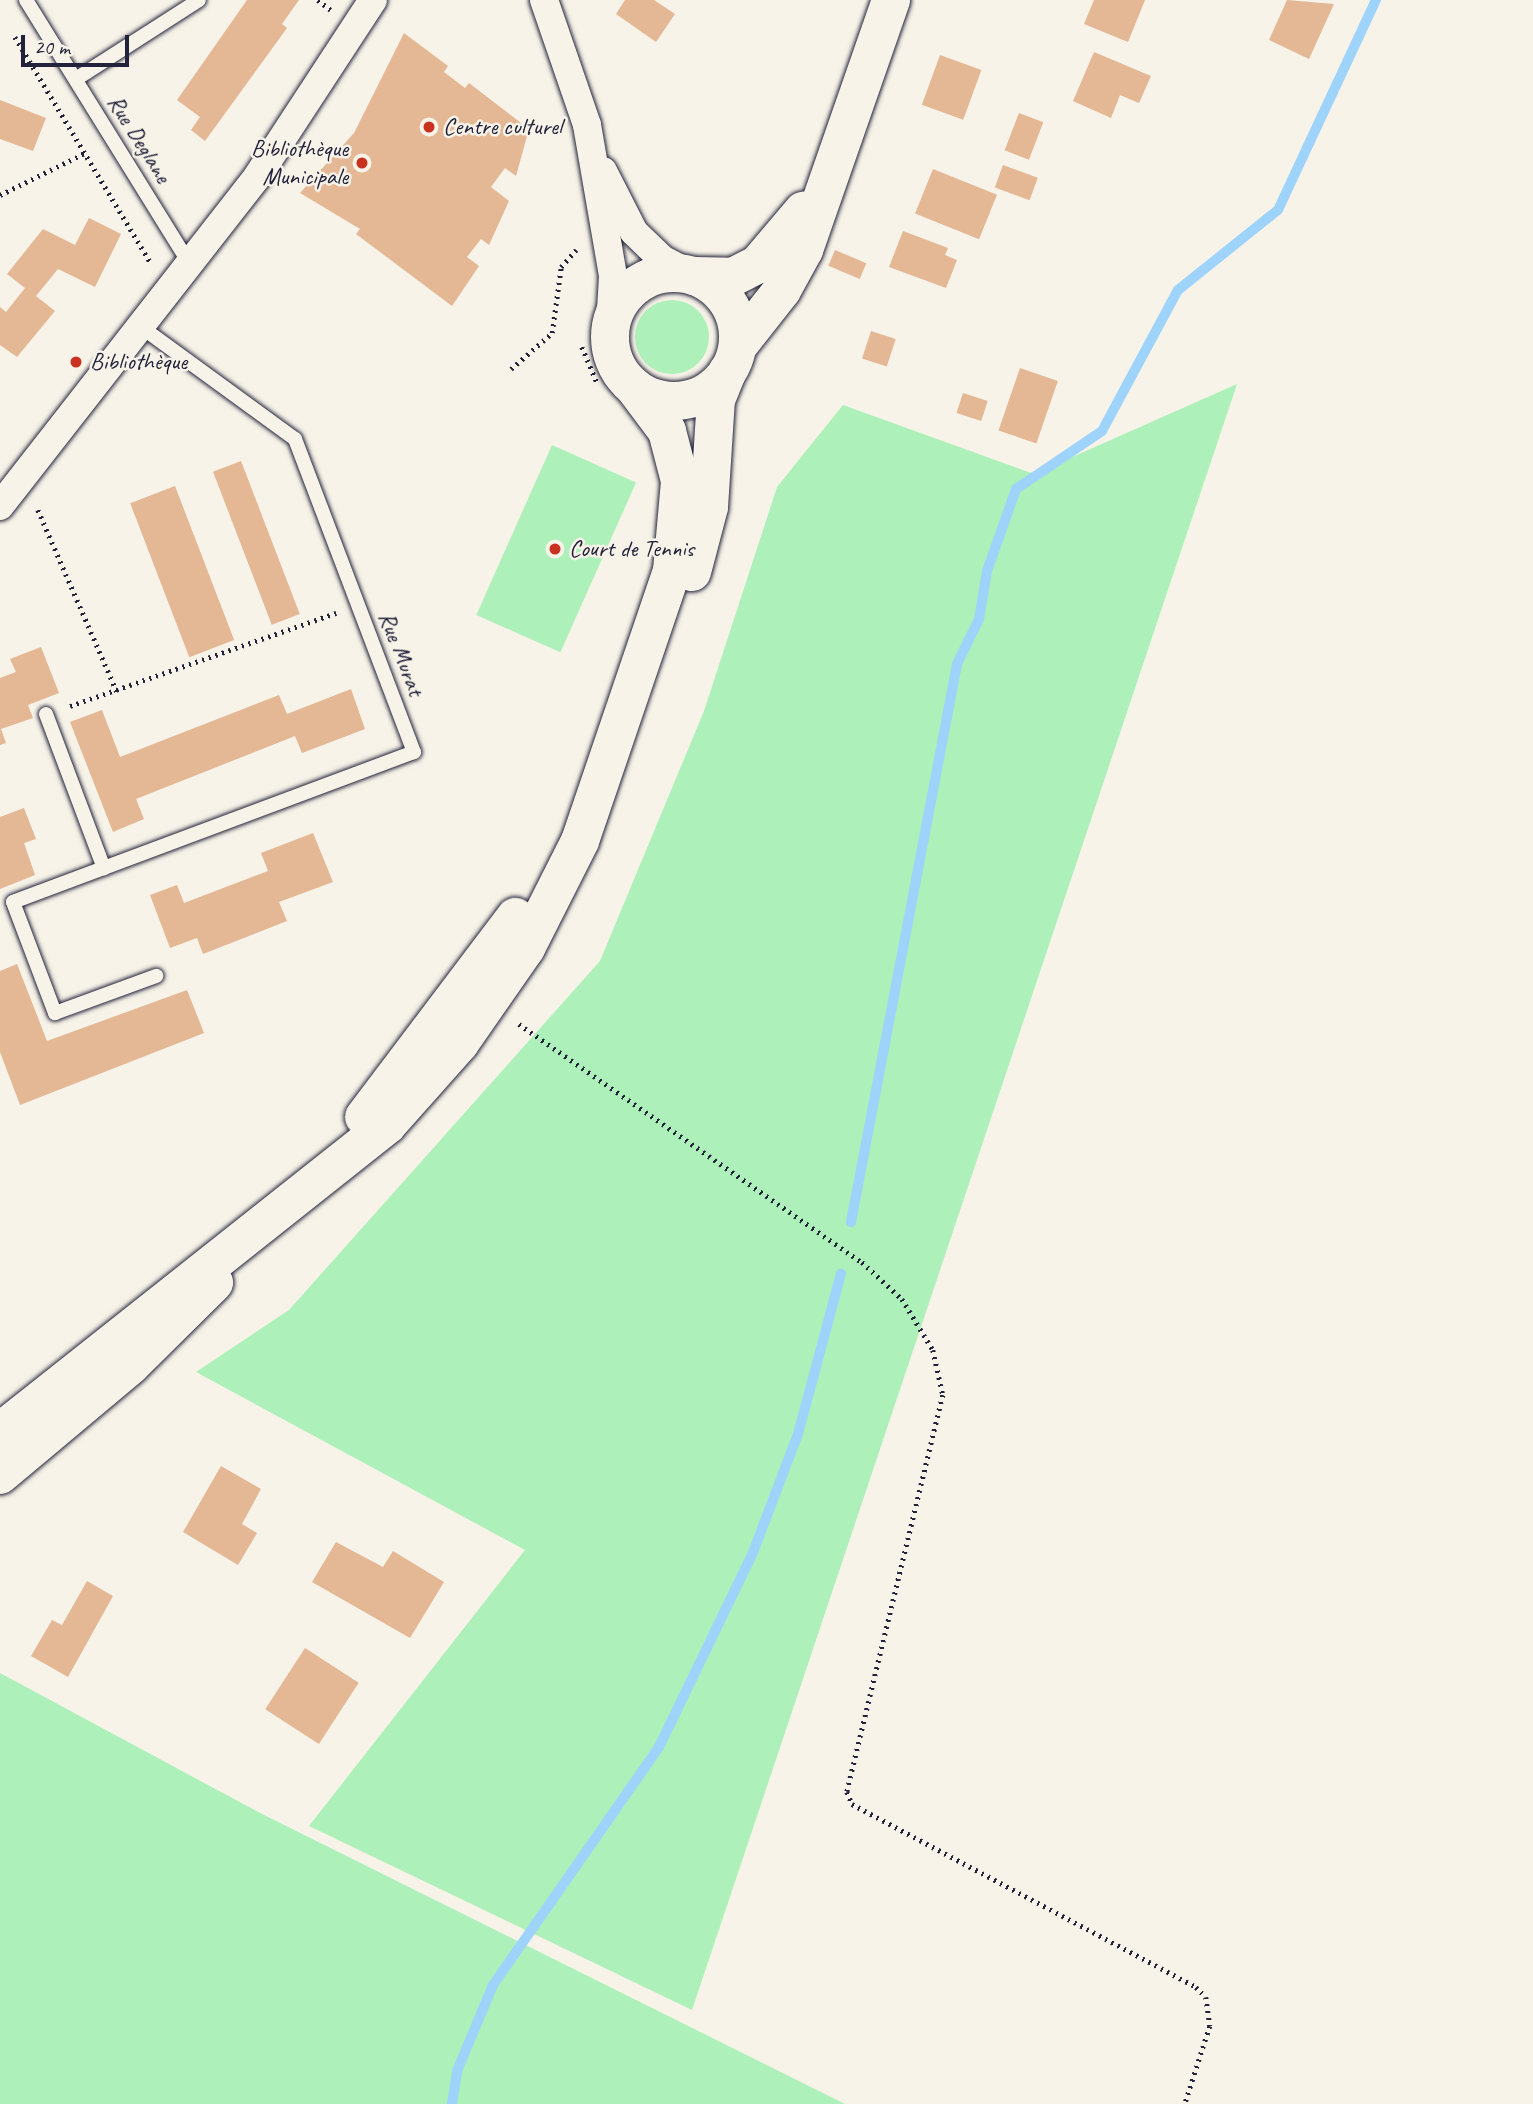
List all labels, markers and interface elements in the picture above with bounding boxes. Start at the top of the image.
scale bar [24,21,133,65]
text: 20 m [34,34,70,60]
street label: Rue Deglane [101,90,177,188]
place label: Centre culturel [443,113,562,141]
marker: Centre culturel [421,119,437,135]
place label: Bibliothèque Municipale [251,135,348,191]
marker: Bibliothèque Municipale [354,155,370,171]
place label: Bibliothèque [90,348,187,376]
marker: Bibliothèque [68,354,84,370]
place label: Court de Tennis [569,535,694,563]
marker: Court de Tennis [547,541,563,557]
street label: Rue Murat [372,608,430,700]

